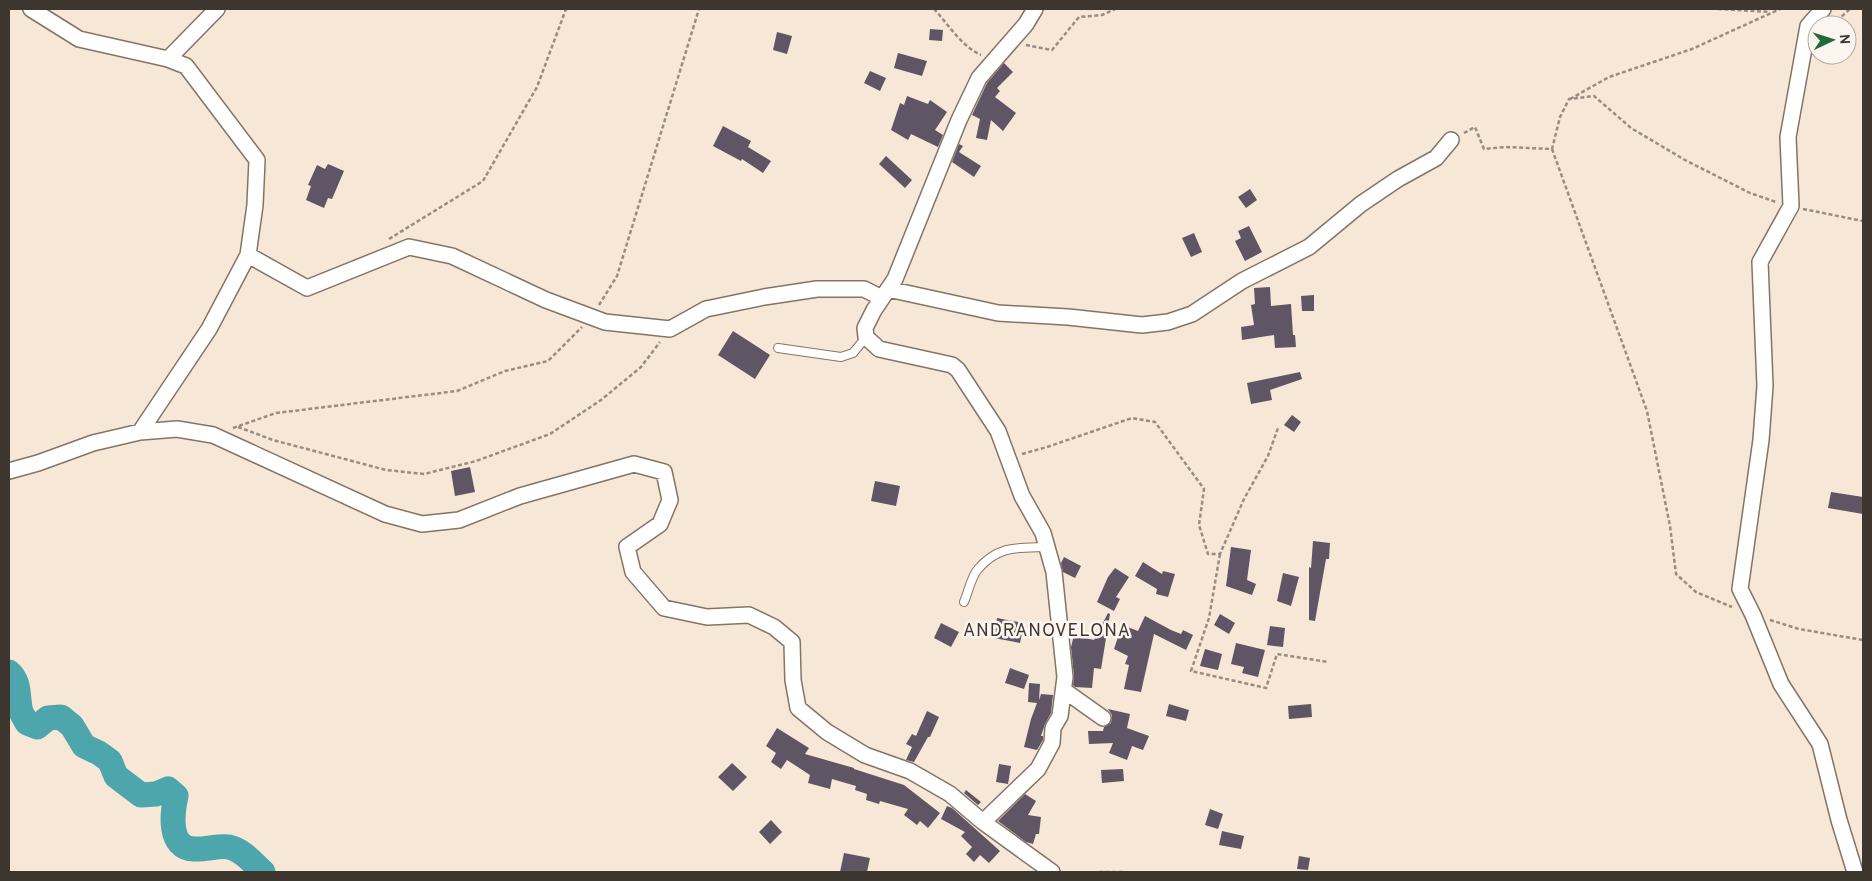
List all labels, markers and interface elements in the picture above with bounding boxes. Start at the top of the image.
north arrow [1807,15,1857,65]
text: N [1835,34,1852,45]
district label: ANDRANOVELONA [963,620,1131,643]

